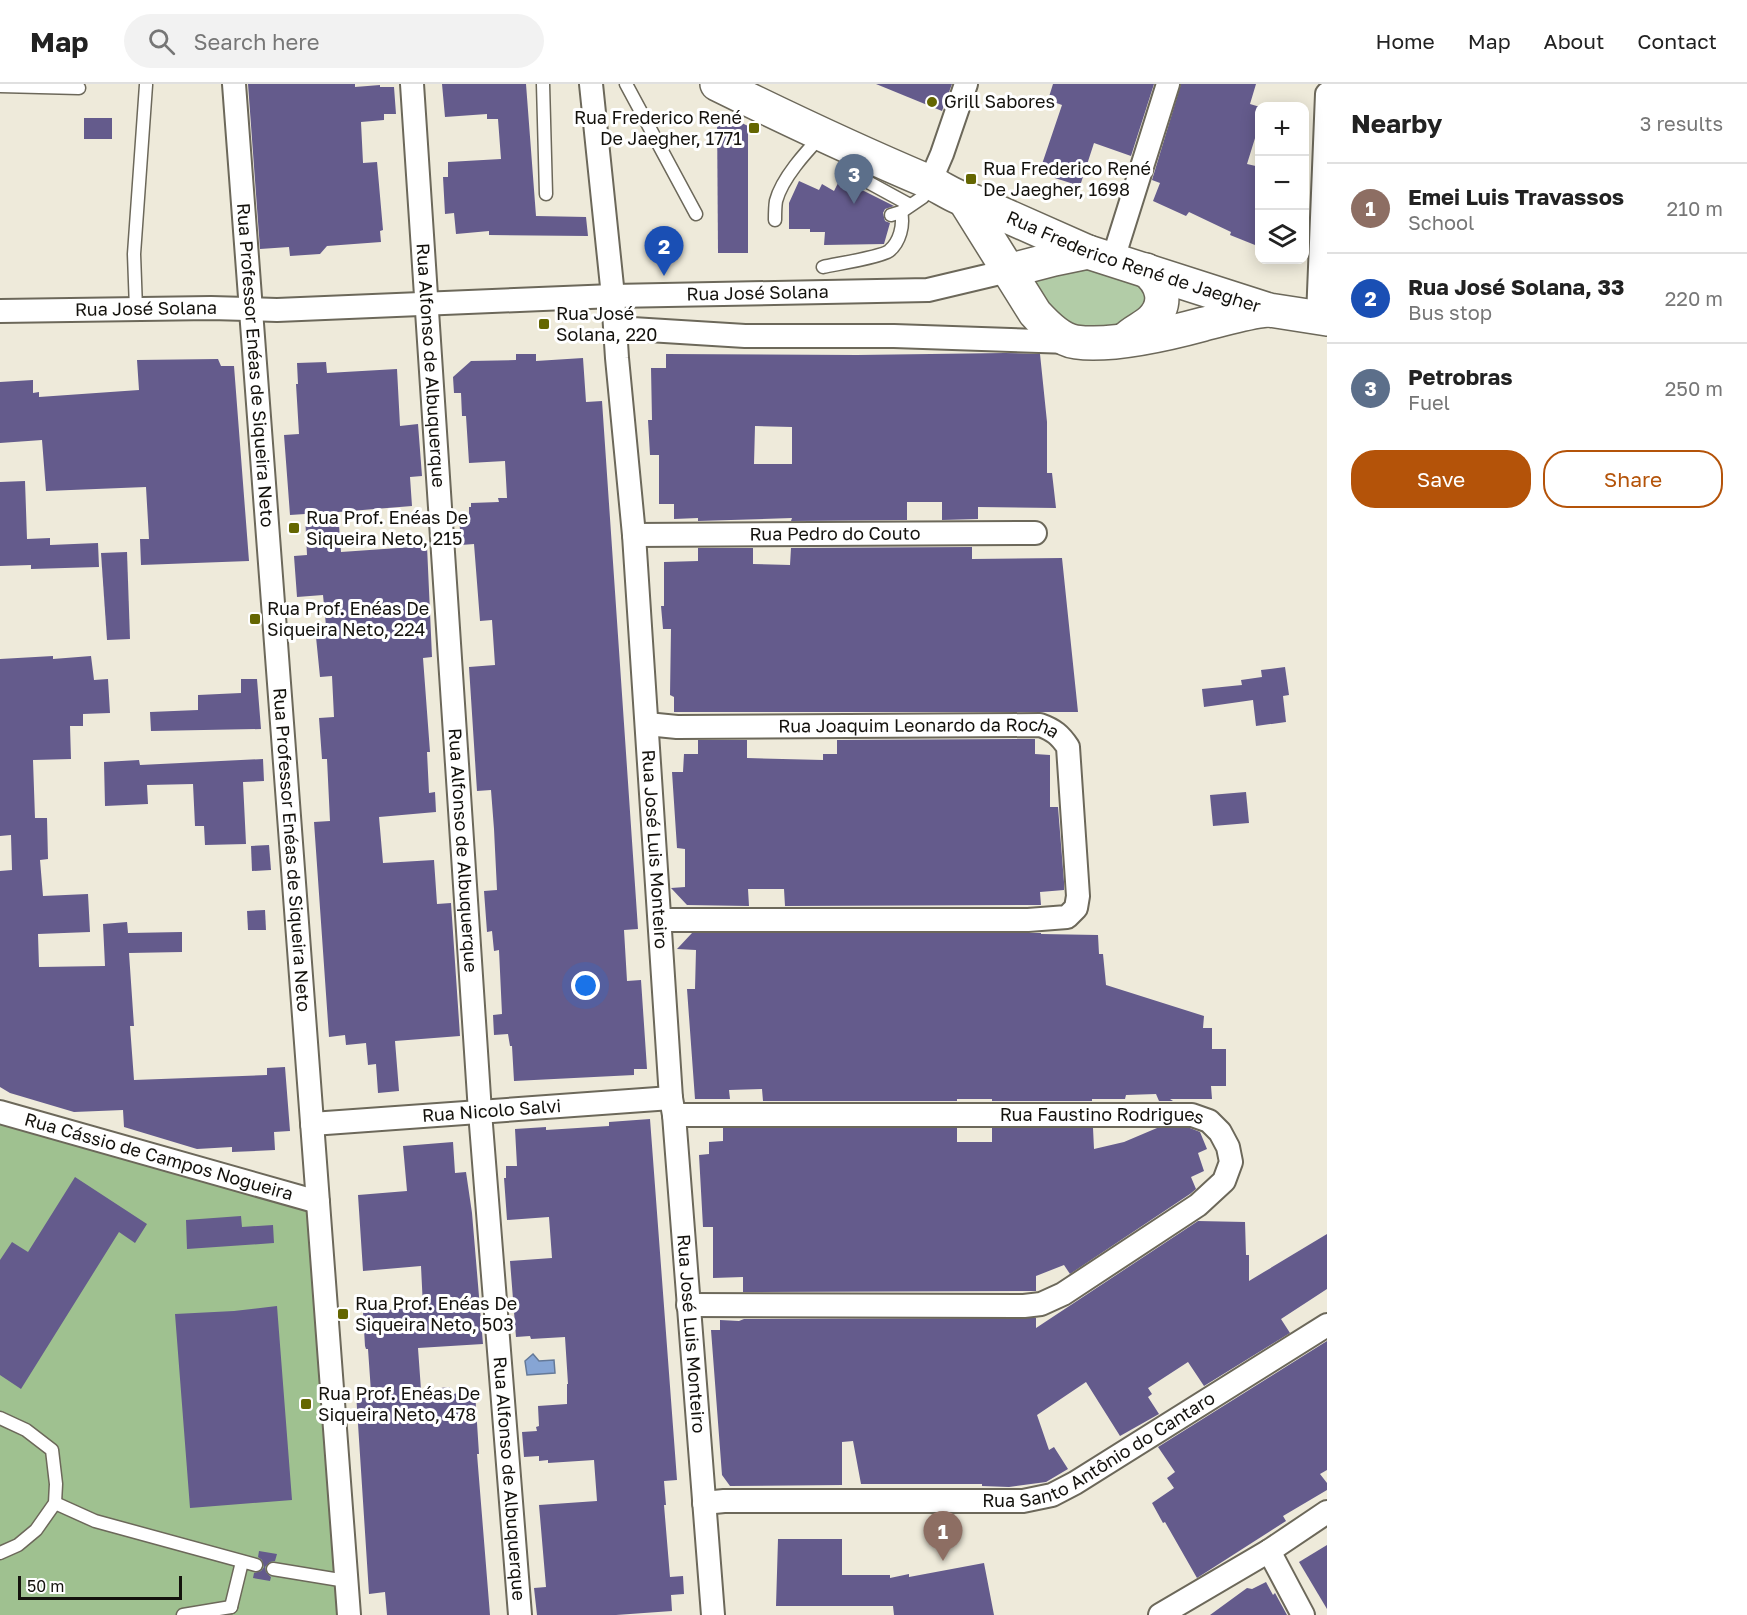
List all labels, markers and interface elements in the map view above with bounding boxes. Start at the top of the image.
search box [124,14,544,68]
text: Map [30,25,88,58]
icon: search [145,25,178,58]
text: Search here [193,28,319,55]
text: Home [1375,28,1435,54]
text: Map [1468,28,1511,54]
text: About [1544,28,1604,54]
text: Contact [1637,28,1717,54]
place label: Grill Sabores [944,90,1055,112]
marker: Grill Sabores [925,95,939,109]
map controls [1255,102,1309,264]
button: + [1255,102,1309,156]
place label: Rua Frederico René De Jaegher, 1771 [574,106,742,149]
text: Nearby [1351,108,1442,139]
text: 3 results [1640,111,1723,135]
marker: Rua Frederico René De Jaegher, 1771 [747,121,761,135]
pin: 3 [834,154,874,204]
button: − [1255,156,1309,210]
place label: Rua Frederico René De Jaegher, 1698 [983,157,1151,200]
marker: Rua Frederico René De Jaegher, 1698 [964,172,978,186]
text: Emei Luis Travassos [1408,183,1624,210]
text: 1 [1365,196,1376,220]
text: 210 m [1667,196,1723,220]
street label: Rua Professor Enéas de Siqueira Neto [233,202,279,528]
street label: Rua Frederico René de Jaegher [1003,205,1264,317]
button: layers [1255,210,1309,264]
text: School [1408,210,1474,234]
pin: 2 [644,226,684,276]
street label: Rua Alfonso de Albuquerque [413,242,451,488]
text: Rua José Solana, 33 [1408,273,1624,300]
street label: Rua José Solana [686,280,829,305]
text: 2 [1364,286,1377,310]
text: 220 m [1665,286,1723,310]
street label: Rua José Solana [75,296,217,320]
text: Bus stop [1408,300,1492,324]
place label: Rua José Solana, 220 [556,302,657,345]
marker: Rua José Solana, 220 [537,317,551,331]
text: Petrobras [1408,363,1513,390]
text: 3 [1364,376,1377,400]
text: 250 m [1665,376,1723,400]
text: Fuel [1408,390,1450,414]
button: Save [1351,450,1531,508]
button: Share [1543,450,1723,508]
place label: Rua Prof. Enéas De Siqueira Neto, 215 [306,506,468,549]
marker: Rua Prof. Enéas De Siqueira Neto, 215 [287,521,301,535]
street label: Rua Pedro do Couto [749,522,921,544]
place label: Rua Prof. Enéas De Siqueira Neto, 224 [267,597,429,640]
marker: Rua Prof. Enéas De Siqueira Neto, 224 [248,612,262,626]
street label: Rua Professor Enéas de Siqueira Neto [269,687,316,1013]
street label: Rua Joaquim Leonardo da Rocha [778,713,1064,742]
street label: Rua Alfonso de Albuquerque [445,727,483,973]
street label: Rua José Luis Monteiro [638,749,673,950]
your location [571,971,600,1000]
street label: Rua Nicolo Salvi [421,1094,562,1126]
street label: Rua Faustino Rodrigues [1000,1103,1208,1129]
street label: Rua Cássio de Campos Nogueira [22,1108,296,1204]
street label: Rua José Luis Monteiro [673,1233,711,1434]
place label: Rua Prof. Enéas De Siqueira Neto, 503 [355,1292,517,1335]
marker: Rua Prof. Enéas De Siqueira Neto, 503 [336,1307,350,1321]
street label: Rua Alfonso de Albuquerque [489,1356,531,1601]
place label: Rua Prof. Enéas De Siqueira Neto, 478 [318,1382,480,1425]
street label: Rua Santo Antônio do Cantaro [982,1386,1218,1511]
marker: Rua Prof. Enéas De Siqueira Neto, 478 [299,1397,313,1411]
pin: 1 [924,1512,962,1561]
scale bar [18,1573,182,1600]
text: 50 m [27,1576,64,1596]

